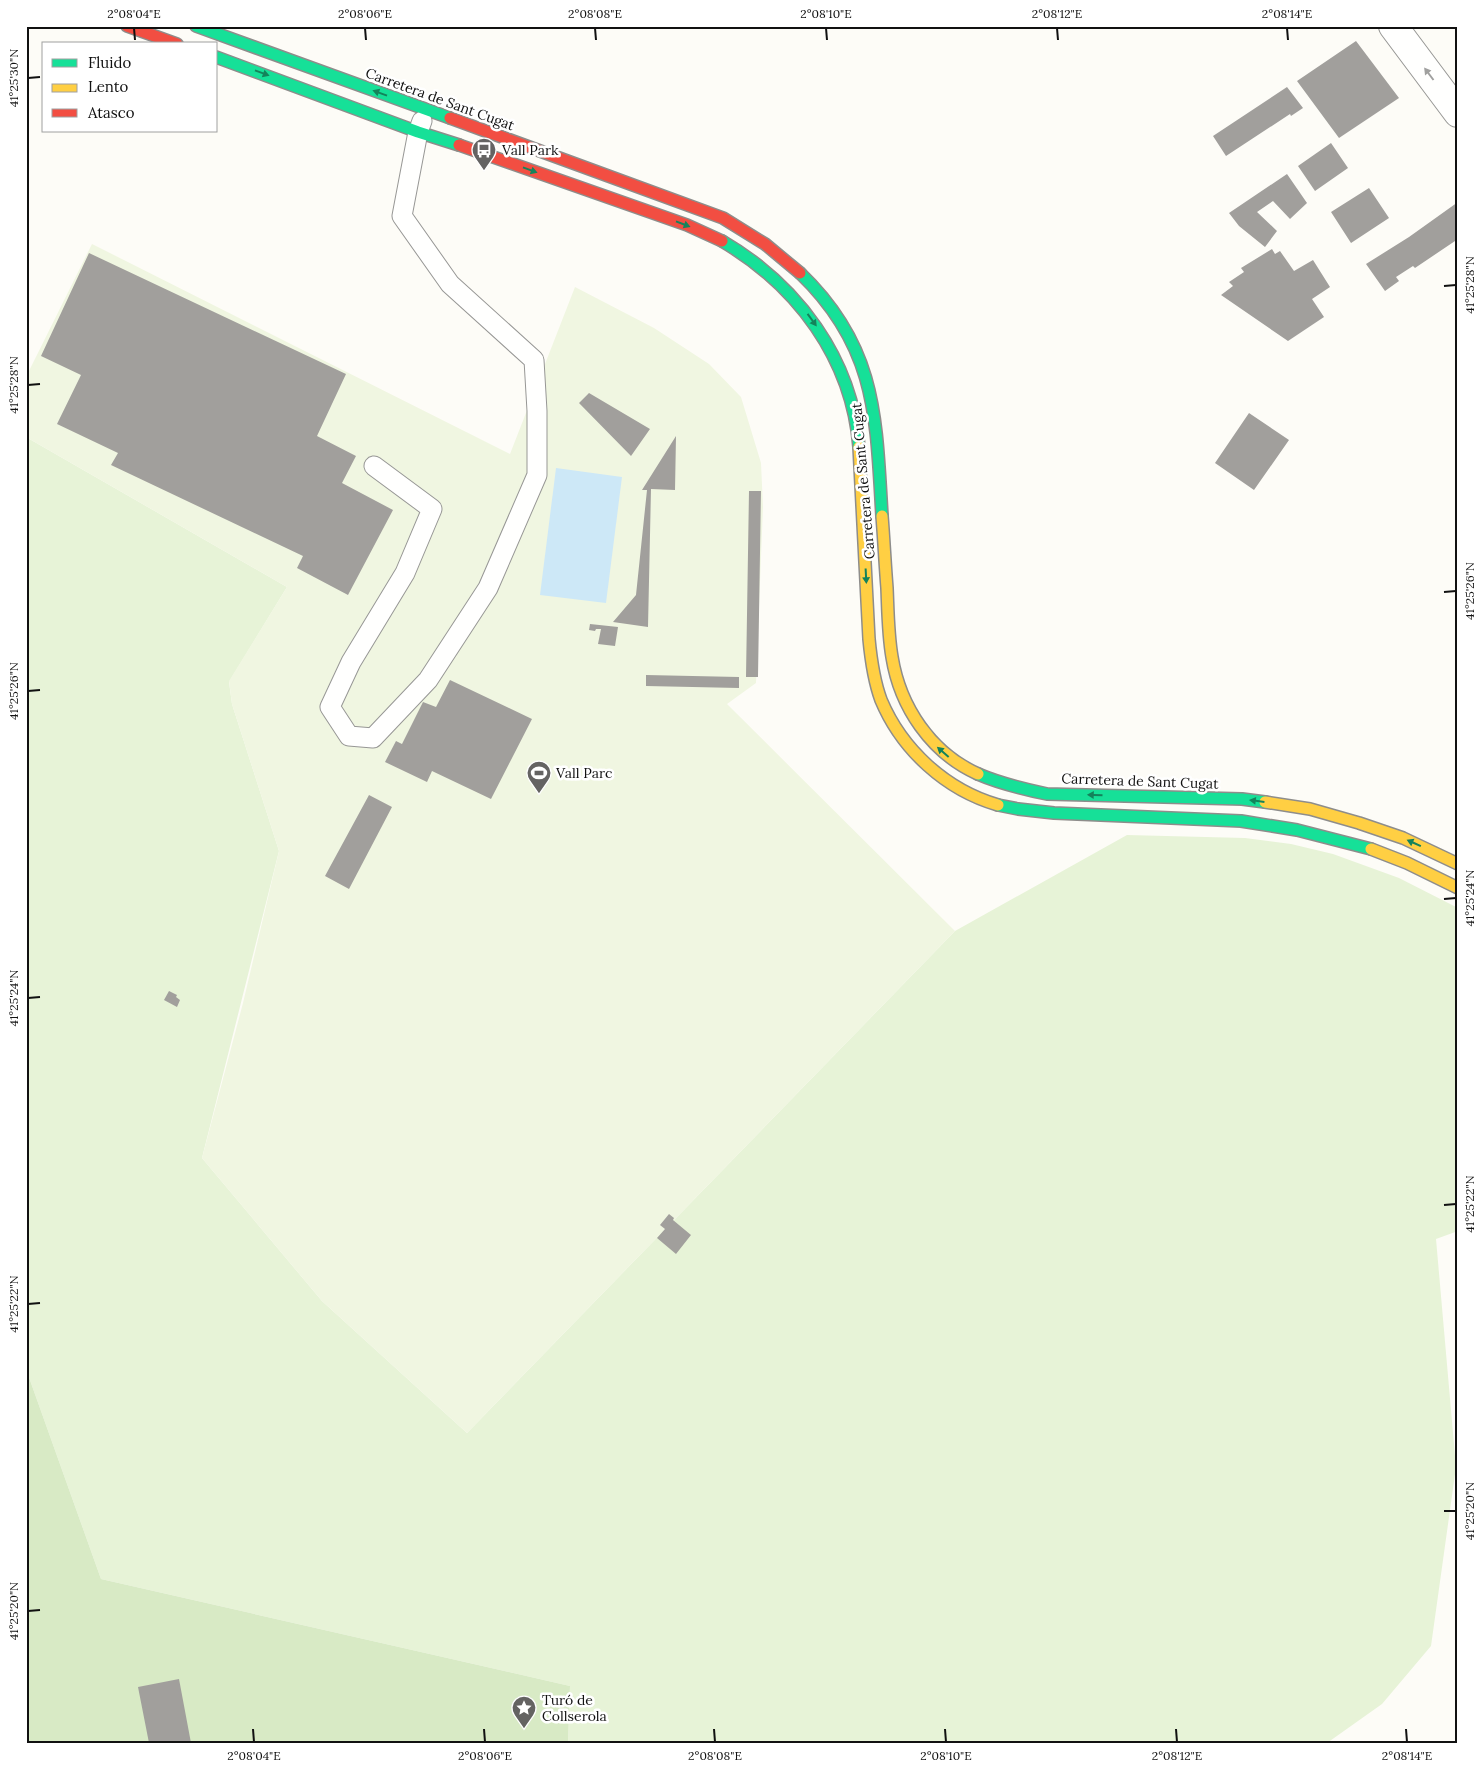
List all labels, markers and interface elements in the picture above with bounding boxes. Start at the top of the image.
text: 2°08'04"E [107,6,161,21]
text: 2°08'06"E [338,6,392,21]
text: 2°08'08"E [568,6,622,21]
text: 2°08'10"E [800,6,852,21]
text: 2°08'12"E [1032,6,1082,21]
text: 2°08'14"E [1262,6,1312,21]
legend [42,42,218,132]
text: 41°25'30"N [6,49,21,107]
text: Fluido [88,53,131,72]
street label: Carretera de Sant Cugat [363,64,517,135]
one-way arrow [1423,68,1434,81]
one-way arrow [255,70,269,78]
text: Lento [88,77,129,96]
one-way arrow [372,89,387,97]
text: Atasco [87,103,135,122]
bus stop icon: Vall Park [471,137,497,171]
place label: Vall Park [501,141,559,159]
one-way arrow [523,167,538,174]
one-way arrow [676,221,691,228]
text: 41°25'28"N [1462,256,1477,314]
one-way arrow [807,313,817,327]
text: 41°25'28"N [6,356,21,414]
street label: Carretera de Sant Cugat [847,401,879,560]
text: 41°25'26"N [1462,562,1477,620]
one-way arrow [862,569,870,585]
text: 41°25'26"N [6,662,21,720]
one-way arrow [937,746,949,758]
sports icon: Vall Parc [526,760,552,794]
place label: Vall Parc [555,764,612,782]
street label: Carretera de Sant Cugat [1061,769,1219,793]
one-way arrow [1087,791,1103,799]
one-way arrow [1249,797,1265,805]
one-way arrow [1407,839,1421,847]
text: 41°25'24"N [1462,869,1477,927]
text: 41°25'24"N [6,969,21,1027]
text: 41°25'22"N [1462,1175,1477,1233]
text: 41°25'22"N [6,1275,21,1333]
text: 41°25'20"N [1462,1482,1477,1540]
text: 41°25'20"N [6,1582,21,1640]
place label: Turó de Collserola [542,1691,607,1725]
place icon: Turó de Collserola [511,1695,537,1729]
text: 2°08'04"E [227,1748,281,1763]
text: 2°08'06"E [458,1748,512,1763]
text: 2°08'08"E [688,1748,742,1763]
text: 2°08'10"E [920,1748,972,1763]
text: 2°08'12"E [1152,1748,1202,1763]
text: 2°08'14"E [1382,1748,1432,1763]

